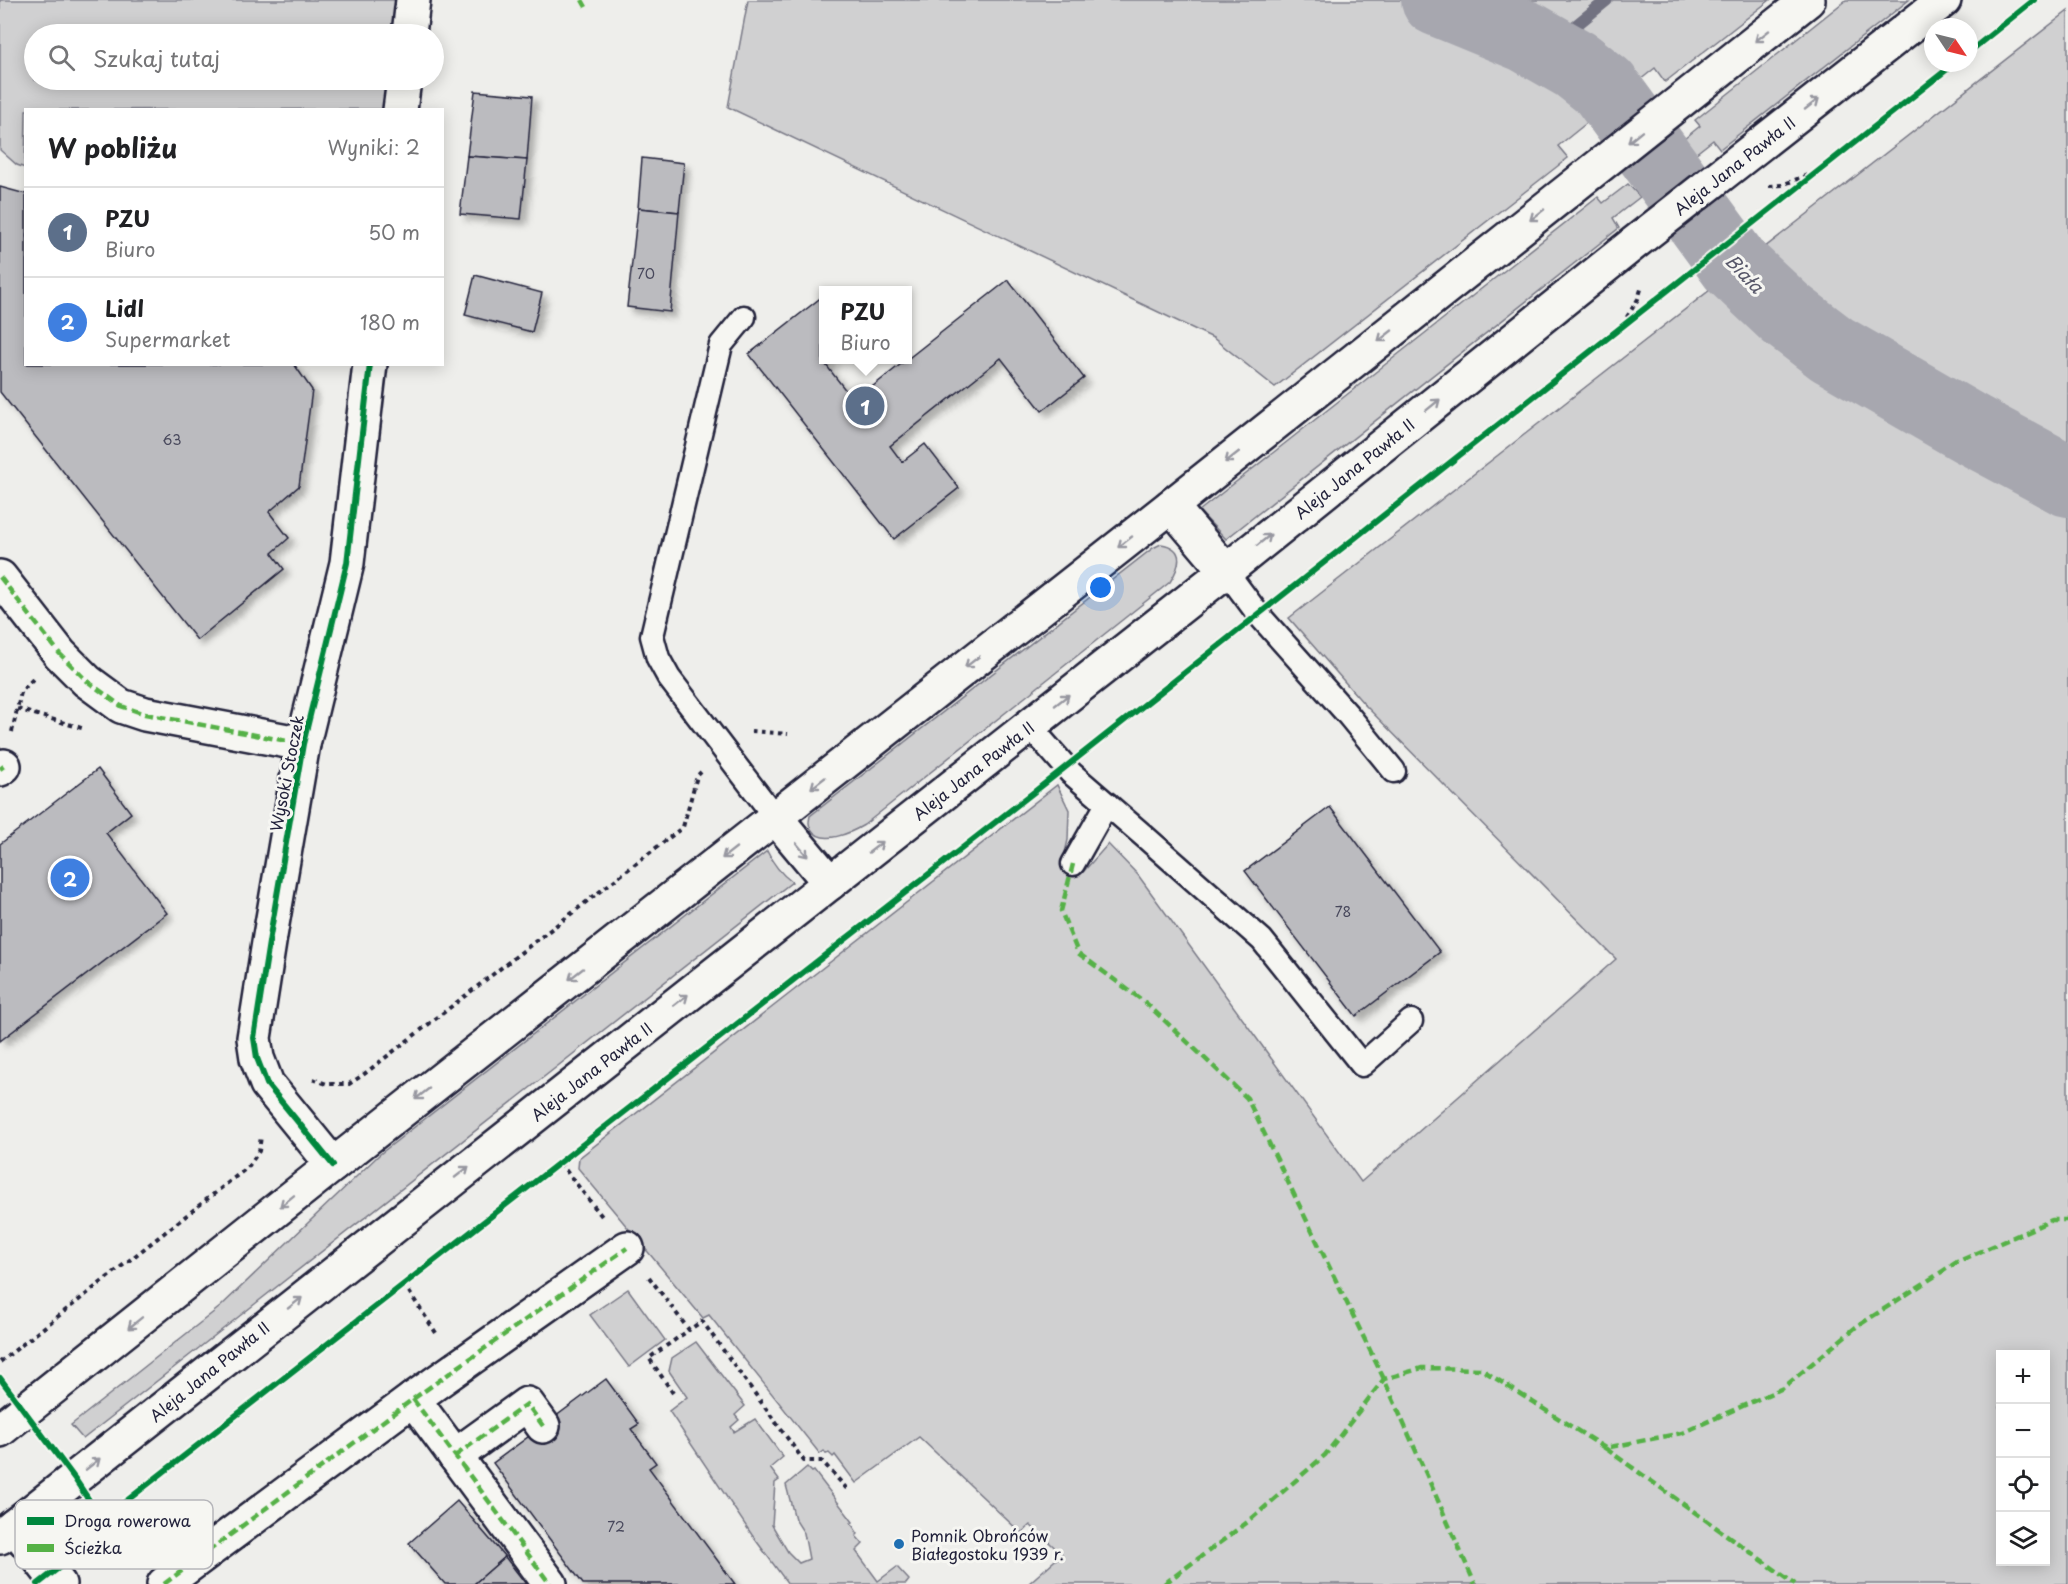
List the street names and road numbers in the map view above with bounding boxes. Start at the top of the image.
street label: Aleja Jana Pawła II [1668,110,1800,220]
street label: Aleja Jana Pawła II [1289,412,1419,524]
street label: Wysoki Stoczek [263,713,309,833]
street label: Aleja Jana Pawła II [907,715,1039,825]
street label: Aleja Jana Pawła II [525,1016,657,1126]
street label: Aleja Jana Pawła II [144,1315,274,1427]

